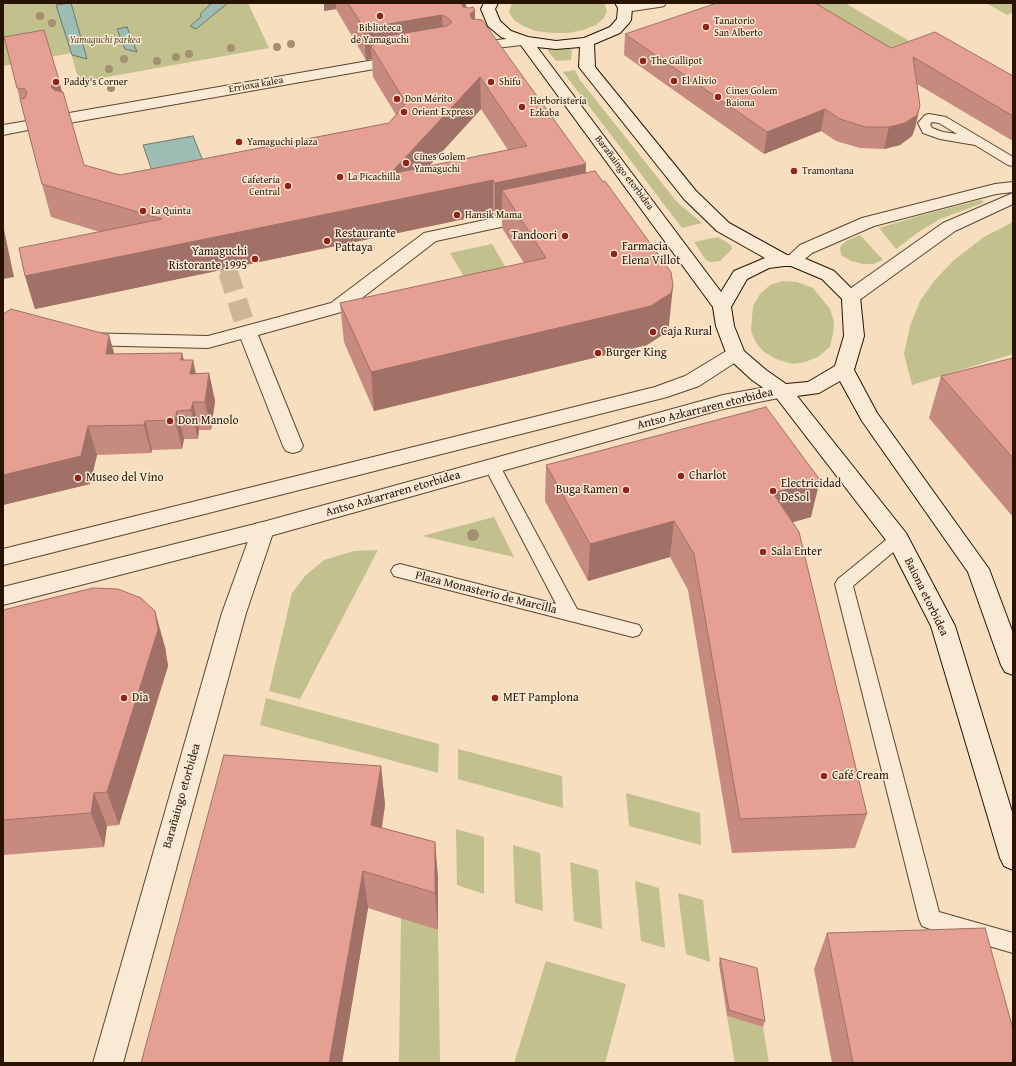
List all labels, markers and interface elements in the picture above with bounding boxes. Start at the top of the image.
marker: Biblioteca de Yamaguchi [375,11,385,21]
place label: Tanatorio San Alberto [714,15,763,38]
place label: Biblioteca de Yamaguchi [351,22,409,46]
marker: Tanatorio San Alberto [701,22,711,32]
park label: Yamaguchi parkea [69,34,141,46]
place label: The Gallipot [651,55,702,67]
marker: The Gallipot [638,56,648,66]
street label: Errioxa kalea [228,74,284,96]
place label: El Alivio [682,75,717,87]
place label: Paddy's Corner [64,76,128,88]
place label: Shifu [499,76,521,88]
marker: El Alivio [669,76,679,86]
marker: Paddy's Corner [51,77,61,87]
marker: Shifu [486,77,496,87]
place label: Cines Golem Baiona [726,85,777,108]
marker: Cines Golem Baiona [713,92,723,102]
place label: Don Mérito [405,93,452,105]
marker: Don Mérito [392,94,402,104]
place label: Herboristería Ezkaba [530,95,587,118]
marker: Herboristería Ezkaba [517,102,527,112]
place label: Orient Express [412,106,473,118]
marker: Orient Express [399,107,409,117]
street label: Barañaingo etorbidea [592,133,656,213]
place label: Yamaguchi plaza [247,136,317,148]
marker: Yamaguchi plaza [234,137,244,147]
place label: Cines Golem Yamaguchi [414,151,465,174]
marker: Cines Golem Yamaguchi [401,158,411,168]
place label: Tramontana [802,165,854,177]
marker: Tramontana [789,166,799,176]
place label: La Picachilla [348,171,400,183]
marker: La Picachilla [335,172,345,182]
place label: Cafetería Central [242,174,280,198]
marker: Cafetería Central [283,181,293,191]
place label: La Quinta [151,205,191,217]
marker: La Quinta [138,206,148,216]
place label: Hansik Mama [465,209,522,221]
marker: Hansik Mama [452,210,462,220]
place label: Restaurante Pattaya [335,227,396,255]
place label: Tandoori [511,229,557,243]
marker: Tandoori [560,231,570,241]
marker: Restaurante Pattaya [322,236,332,246]
place label: Farmacia Elena Villot [622,240,680,268]
place label: Yamaguchi Ristorante 1995 [169,245,247,273]
marker: Farmacia Elena Villot [609,249,619,259]
marker: Yamaguchi Ristorante 1995 [250,254,260,264]
place label: Caja Rural [661,325,712,339]
marker: Caja Rural [648,327,658,337]
place label: Burger King [606,346,667,360]
marker: Burger King [593,348,603,358]
street label: Antso Azkarraren etorbidea [636,385,774,433]
place label: Don Manolo [178,414,239,428]
marker: Don Manolo [165,416,175,426]
street label: Antso Azkarraren etorbidea [324,468,462,520]
place label: Charlot [689,469,727,483]
place label: Museo del Vino [86,471,164,485]
marker: Charlot [676,471,686,481]
marker: Museo del Vino [73,473,83,483]
place label: Electricidad DeSol [781,477,841,505]
place label: Buga Ramen [556,483,618,497]
marker: Buga Ramen [621,485,631,495]
marker: Electricidad DeSol [768,486,778,496]
place label: Sala Enter [771,545,822,559]
marker: Sala Enter [758,547,768,557]
street label: Baiona etorbidea [901,556,951,638]
street label: Plaza Monasterio de Marcilla [414,568,558,618]
place label: Dia [132,691,148,705]
place label: MET Pamplona [503,691,579,705]
marker: Dia [119,693,129,703]
marker: MET Pamplona [490,693,500,703]
street label: Barañaingo etorbidea [160,742,204,850]
place label: Café Cream [832,769,889,783]
marker: Café Cream [819,771,829,781]

